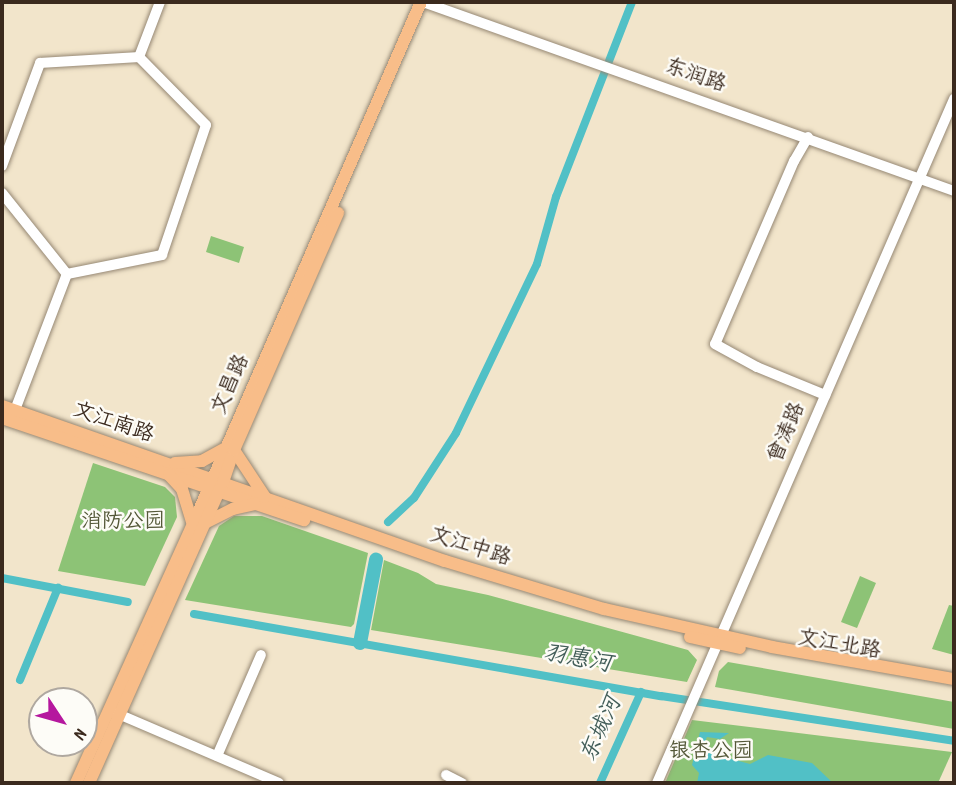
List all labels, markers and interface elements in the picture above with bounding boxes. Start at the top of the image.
street label: 东润路 [661,55,729,99]
street label: 文昌路 [208,351,256,419]
street label: 文江南路 [69,398,157,450]
street label: 曾涛路 [764,399,812,467]
park label: 消防公园 [81,510,165,536]
street label: 文江中路 [426,523,514,573]
street label: 文江北路 [795,626,883,666]
water label: 羽惠河 [541,641,613,681]
north arrow [28,687,98,757]
water label: 东城河 [576,693,630,767]
text: N [65,722,92,745]
park label: 银杏公园 [669,740,753,766]

